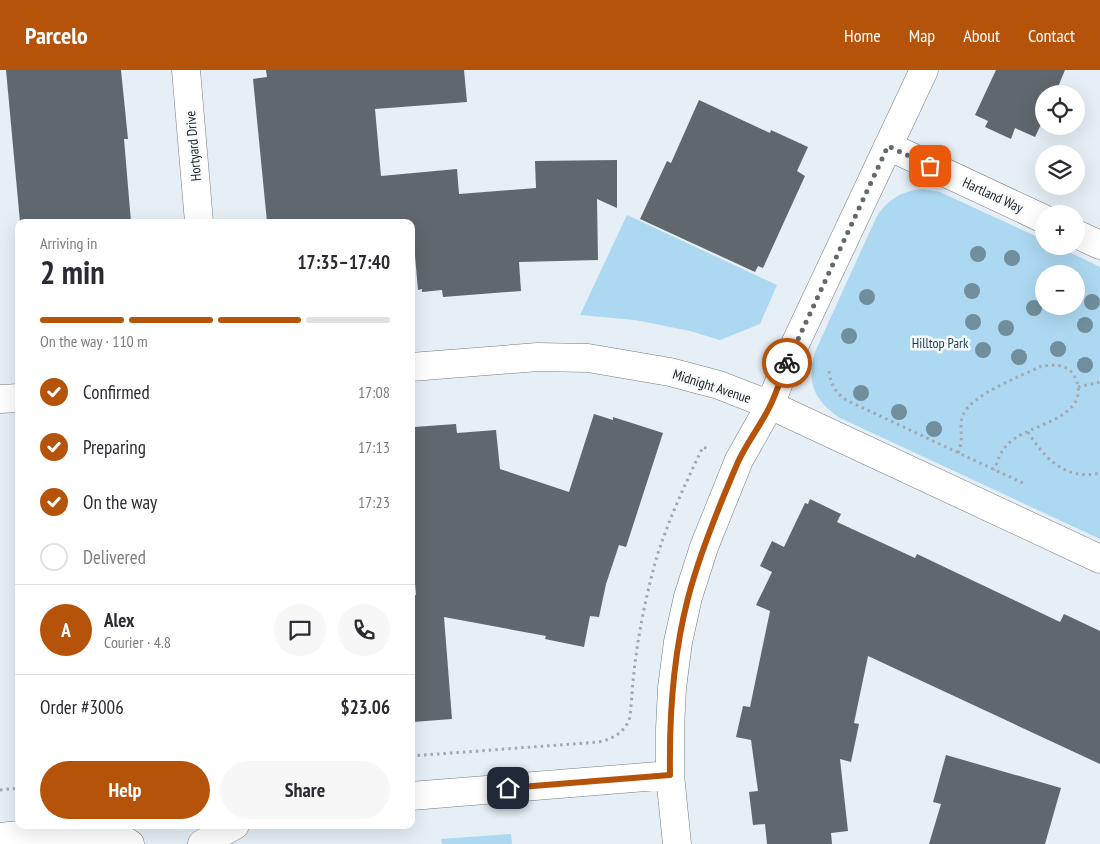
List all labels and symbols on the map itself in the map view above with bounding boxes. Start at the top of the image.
street label: Hortyard Drive [181,110,205,182]
pin [909,145,951,187]
street label: Hartland Way [960,173,1027,217]
park label: Hilltop Park [912,334,969,352]
courier [762,338,812,388]
street label: Midnight Avenue [671,365,754,407]
pin [487,767,529,809]

